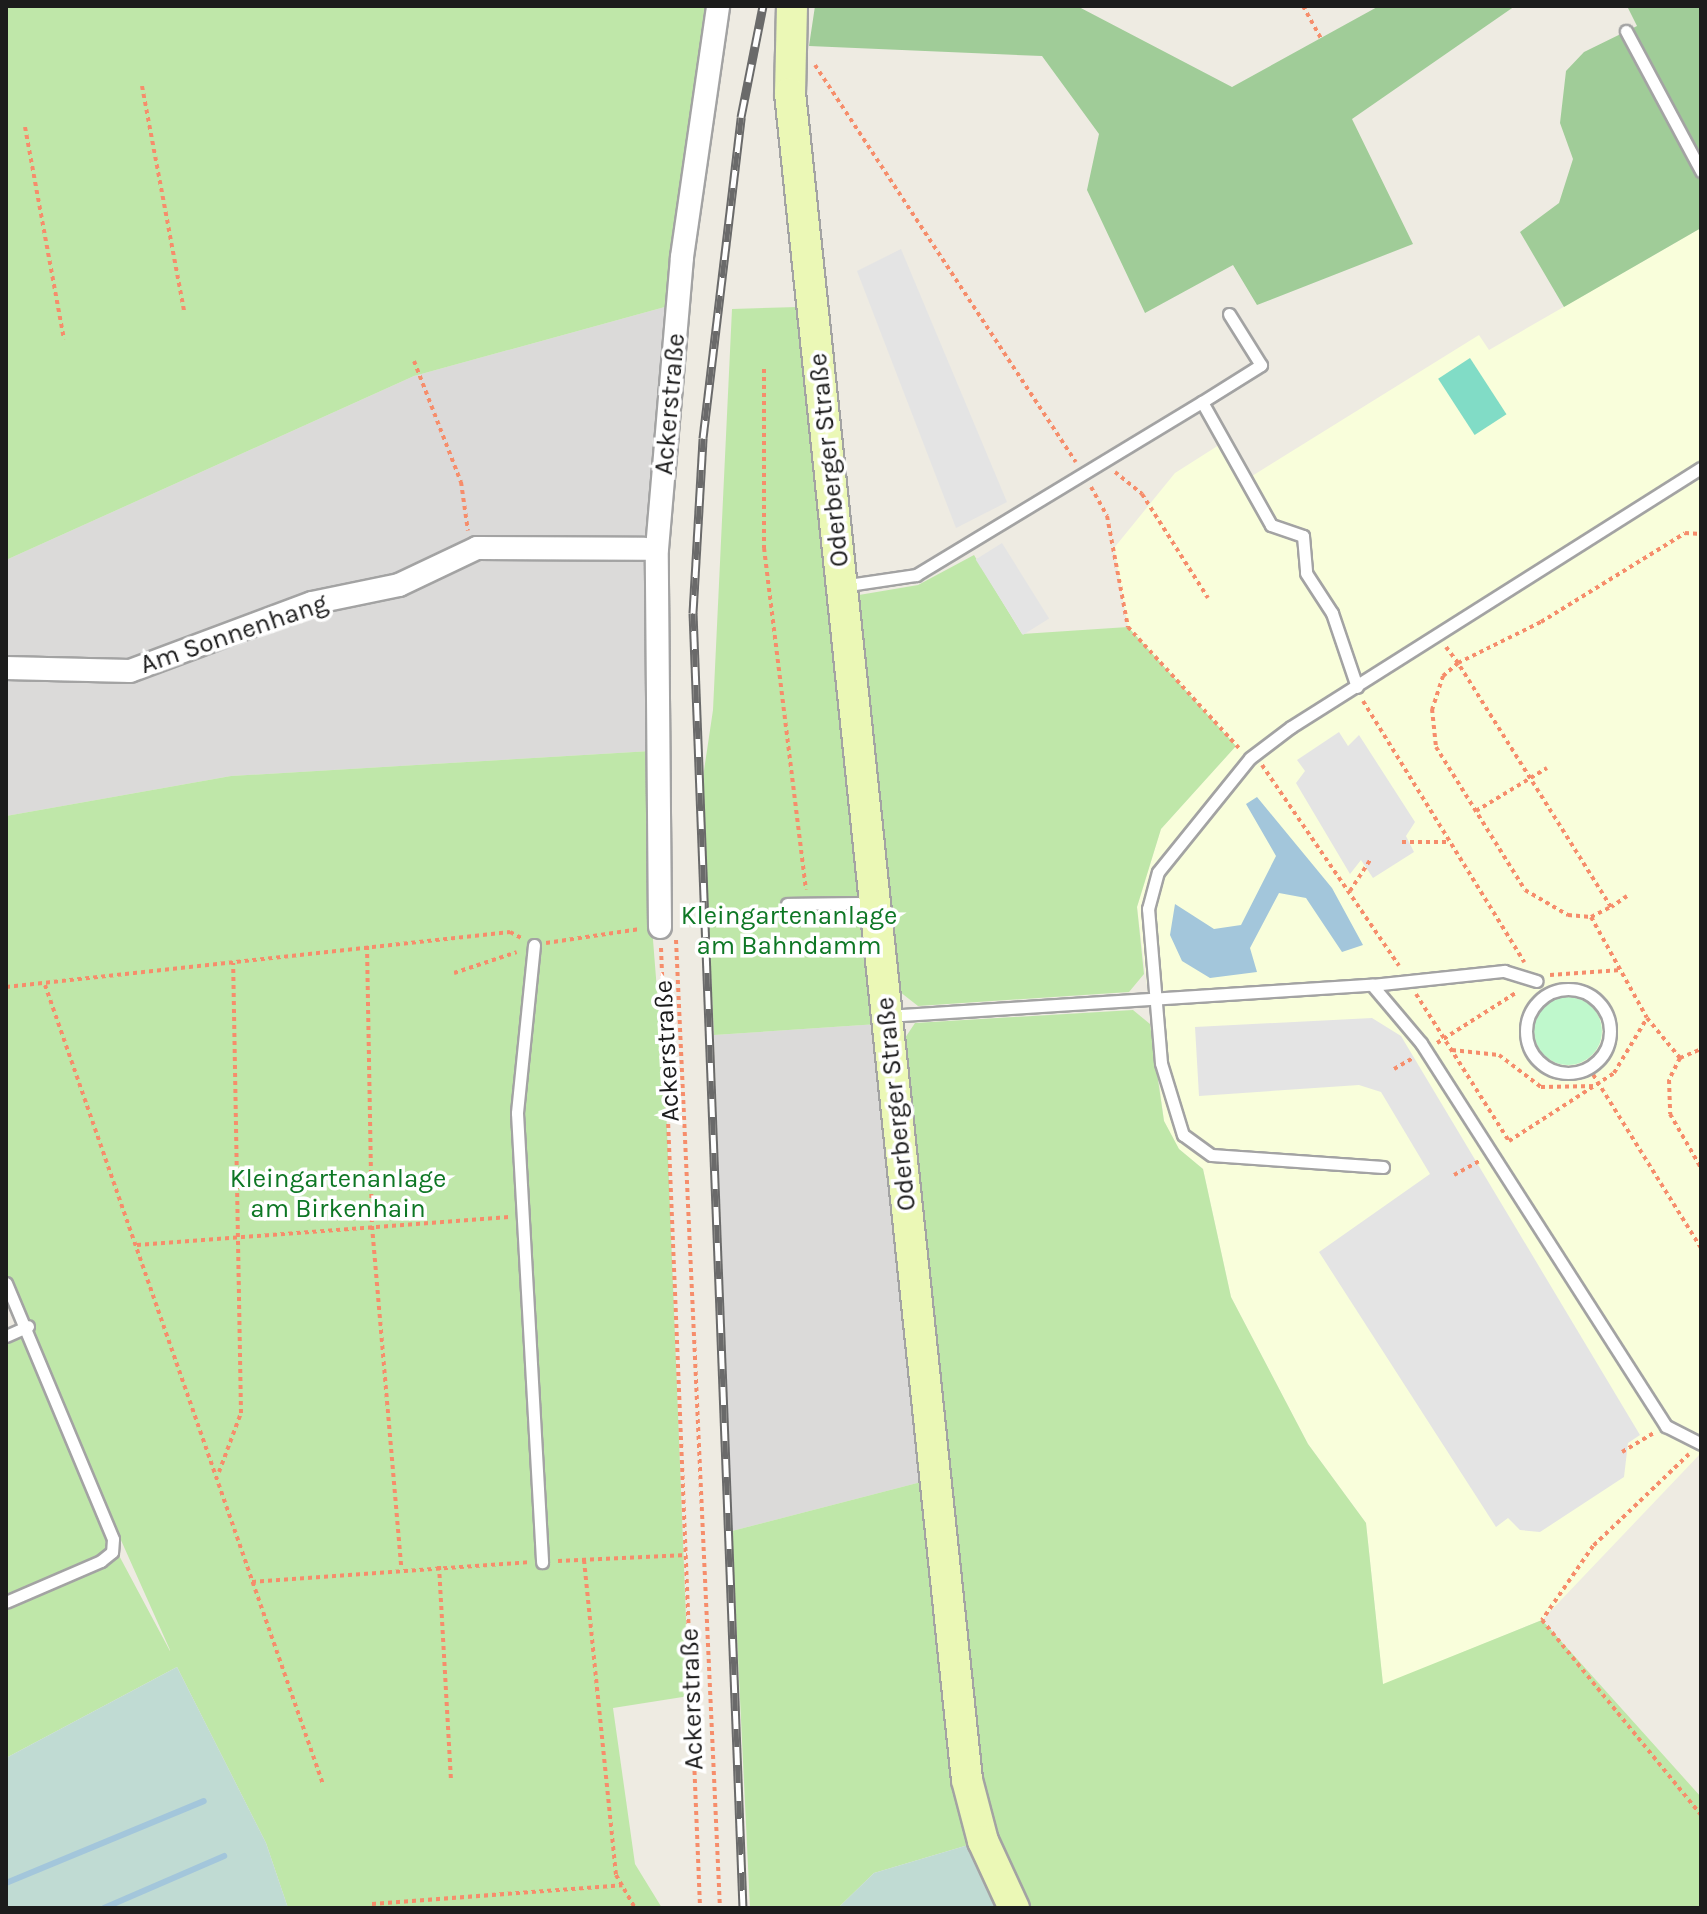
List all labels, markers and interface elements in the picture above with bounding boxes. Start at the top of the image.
street label: Ackerstraße [648,332,692,476]
street label: Oderberger Straße [802,352,856,568]
street label: Am Sonnenhang [136,587,332,681]
park label: Kleingartenanlage am Bahndamm [681,900,897,962]
street label: Ackerstraße [648,979,686,1123]
street label: Oderberger Straße [869,996,923,1212]
park label: Kleingartenanlage am Birkenhain [230,1163,446,1224]
street label: Ackerstraße [674,1627,710,1771]

